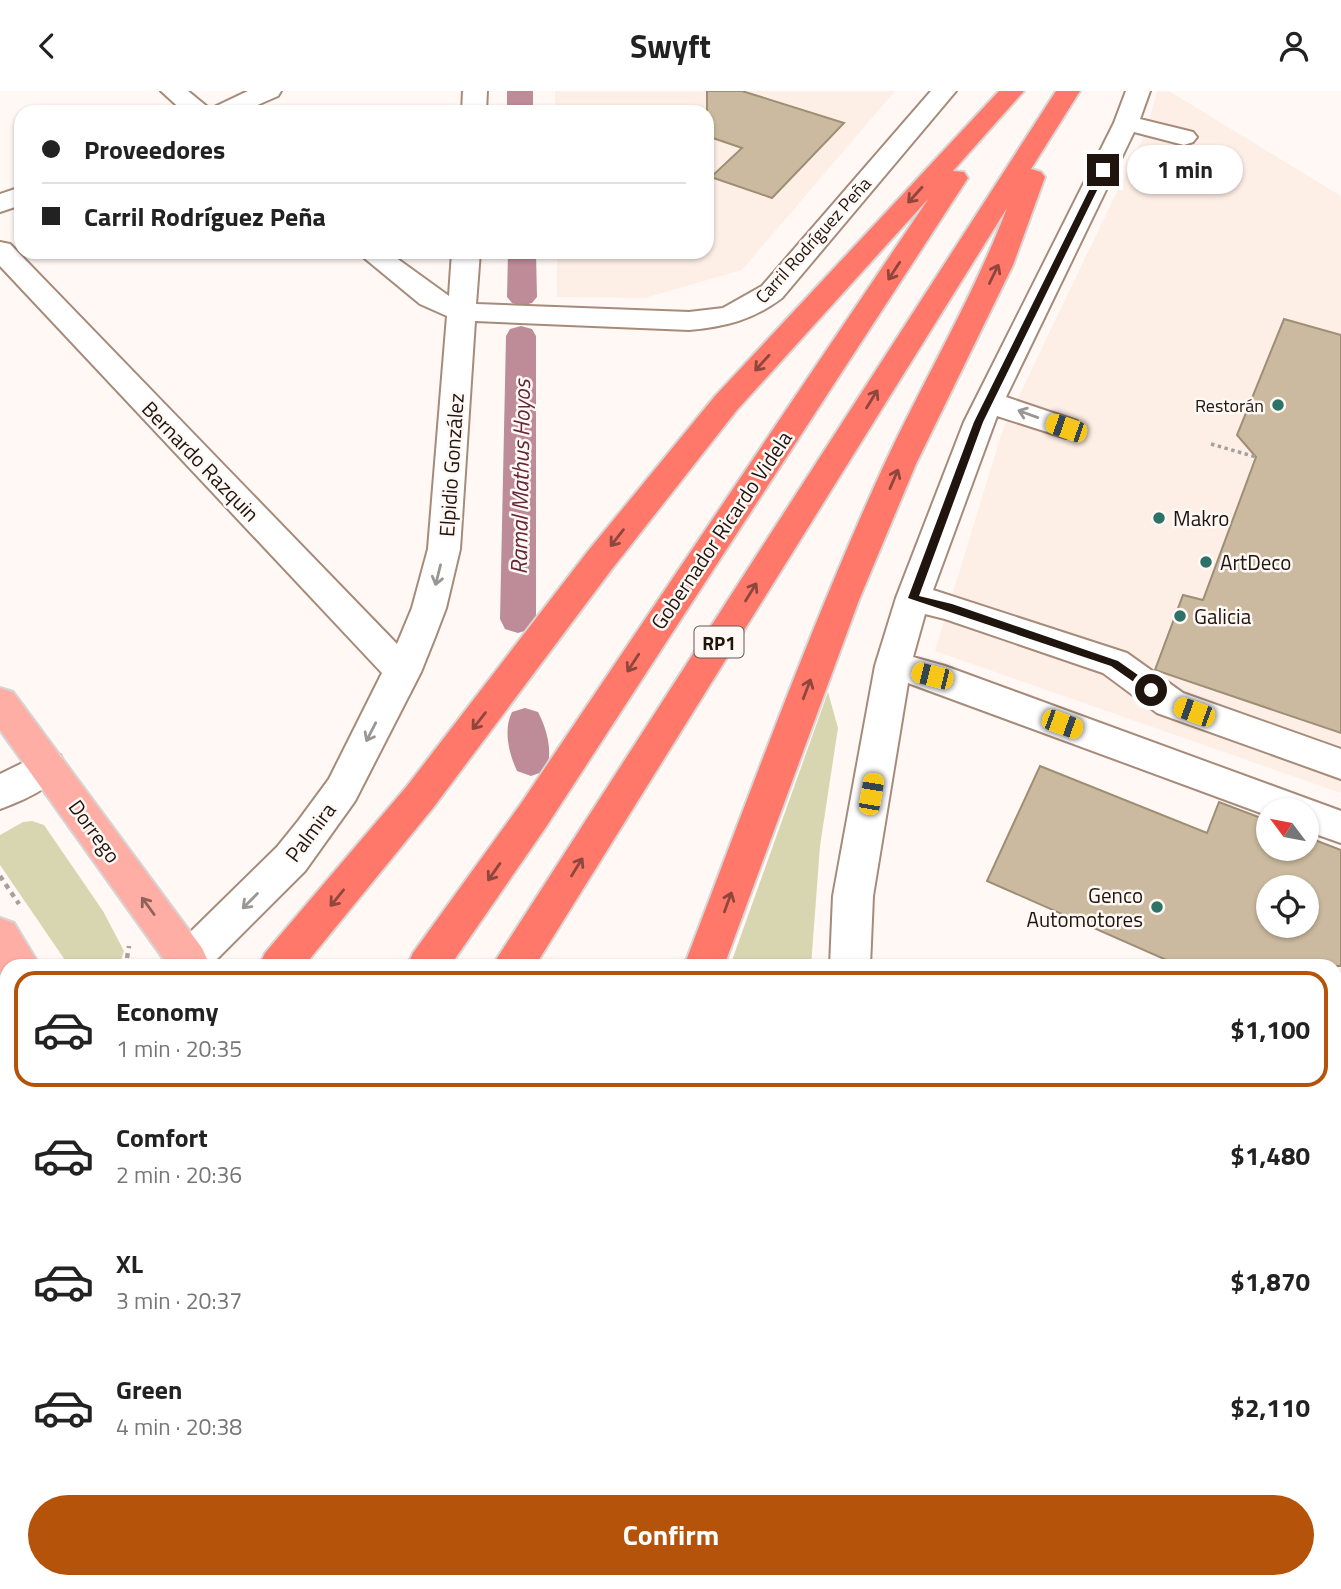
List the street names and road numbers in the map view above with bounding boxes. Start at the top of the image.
street label: Carril Rodríguez Peña [749,171,877,309]
street label: Elpidio González [430,392,472,538]
street label: Bernardo Razquin [135,393,267,529]
street label: Gobernador Ricardo Videla [642,424,800,636]
road number: RP1 [694,627,744,657]
street label: Dorrego [61,793,129,869]
street label: Palmira [277,795,343,869]

